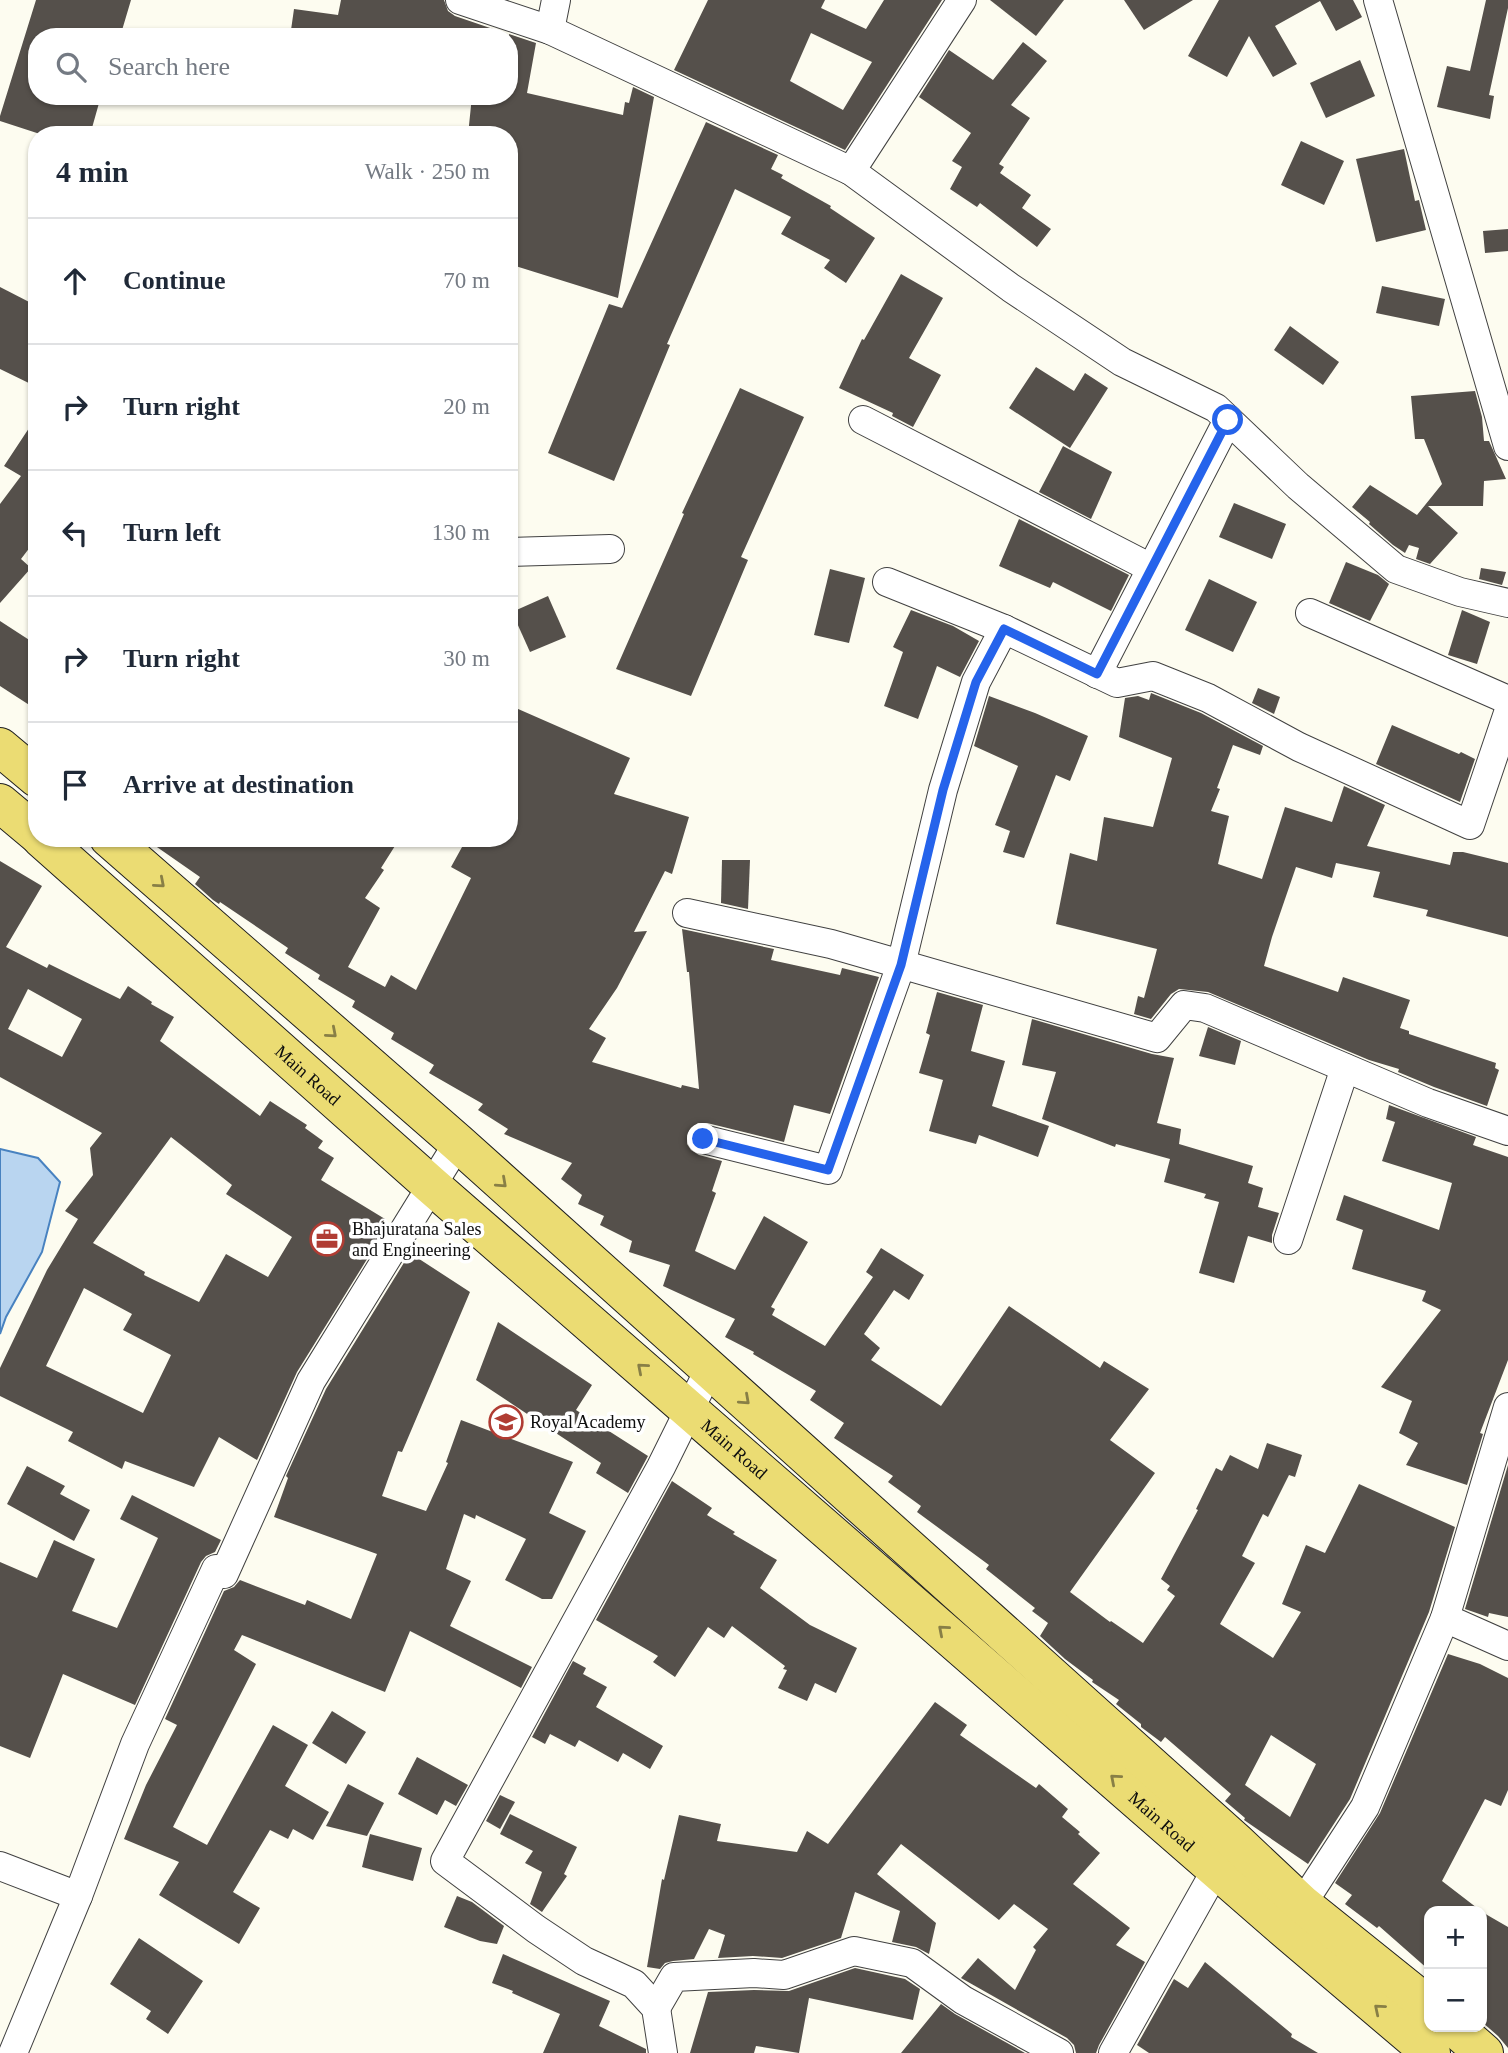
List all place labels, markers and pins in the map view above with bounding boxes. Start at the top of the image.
place label: Bhajuratana Sales and Engineering [352,1219,481,1260]
office icon: Bhajuratana Sales and Engineering [308,1220,346,1258]
school or university icon: Royal Academy [487,1403,525,1441]
place label: Royal Academy [530,1412,645,1432]

